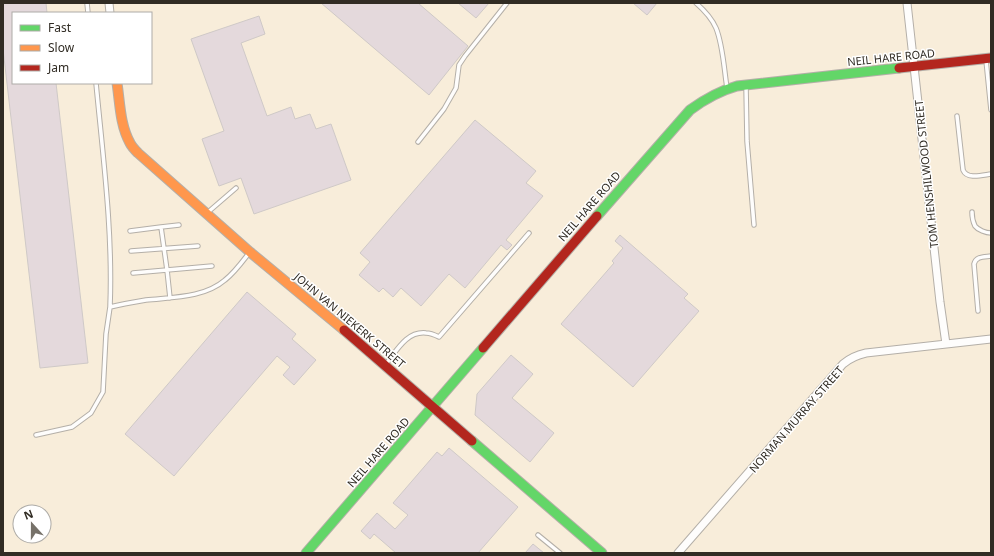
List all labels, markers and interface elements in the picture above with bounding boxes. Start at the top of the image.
legend [12,12,152,84]
text: Fast [48,19,72,36]
text: Slow [48,39,75,56]
street label: NEIL HARE ROAD [846,45,936,69]
text: Jam [47,59,69,76]
street label: TOM HENSHILWOOD STREET [911,99,941,249]
street label: NEIL HARE ROAD [554,168,624,244]
street label: JOHN VAN NIEKERK STREET [291,269,409,371]
street label: NORMAN MURRAY STREET [746,363,846,475]
street label: NEIL HARE ROAD [343,414,413,490]
north arrow [12,504,52,544]
text: N [21,506,35,523]

